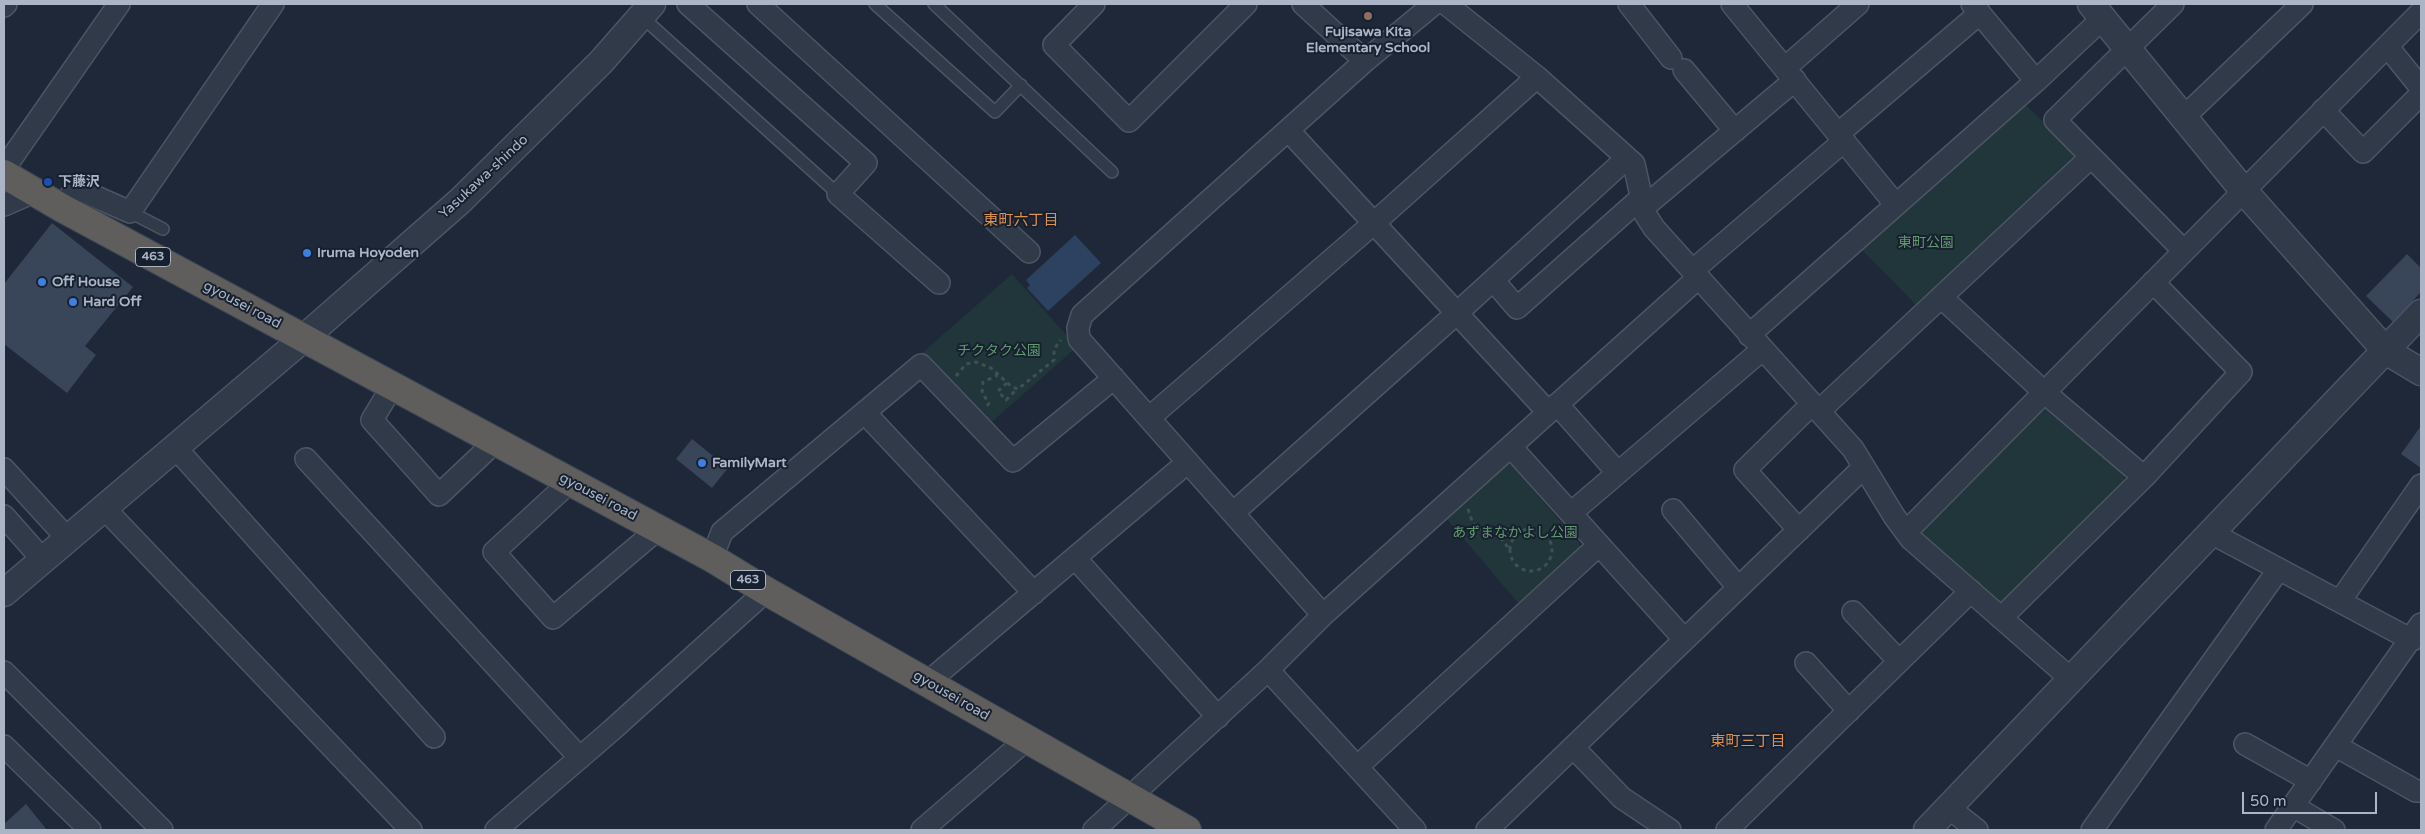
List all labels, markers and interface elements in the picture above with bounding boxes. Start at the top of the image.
marker: Fujisawa Kita Elementary School [1362,10,1374,22]
place label: Fujisawa Kita Elementary School [1306,24,1430,56]
street label: Yasukawa-shindo [436,132,532,222]
place label: 下藤沢 [58,174,100,190]
marker: 下藤沢 [42,176,54,188]
district label: 東町六丁目 [984,212,1058,230]
park label: 東町公園 [1898,235,1954,251]
place label: Iruma Hoyoden [317,245,419,261]
marker: Iruma Hoyoden [301,247,313,259]
road number: 463 [136,248,170,266]
place label: Off House [52,274,120,290]
marker: Off House [36,276,48,288]
street label: gyousei road [200,278,284,332]
place label: Hard Off [83,294,141,310]
marker: Hard Off [67,296,79,308]
park label: チクタク公園 [957,343,1041,359]
place label: FamilyMart [712,455,787,471]
marker: FamilyMart [696,457,708,469]
street label: gyousei road [556,470,640,524]
park label: あずまなかよし公園 [1452,525,1578,541]
road number: 463 [730,570,766,590]
street label: gyousei road [910,667,992,725]
district label: 東町三丁目 [1711,733,1785,751]
scale bar [2245,782,2380,814]
text: 50 m [2250,792,2287,810]

